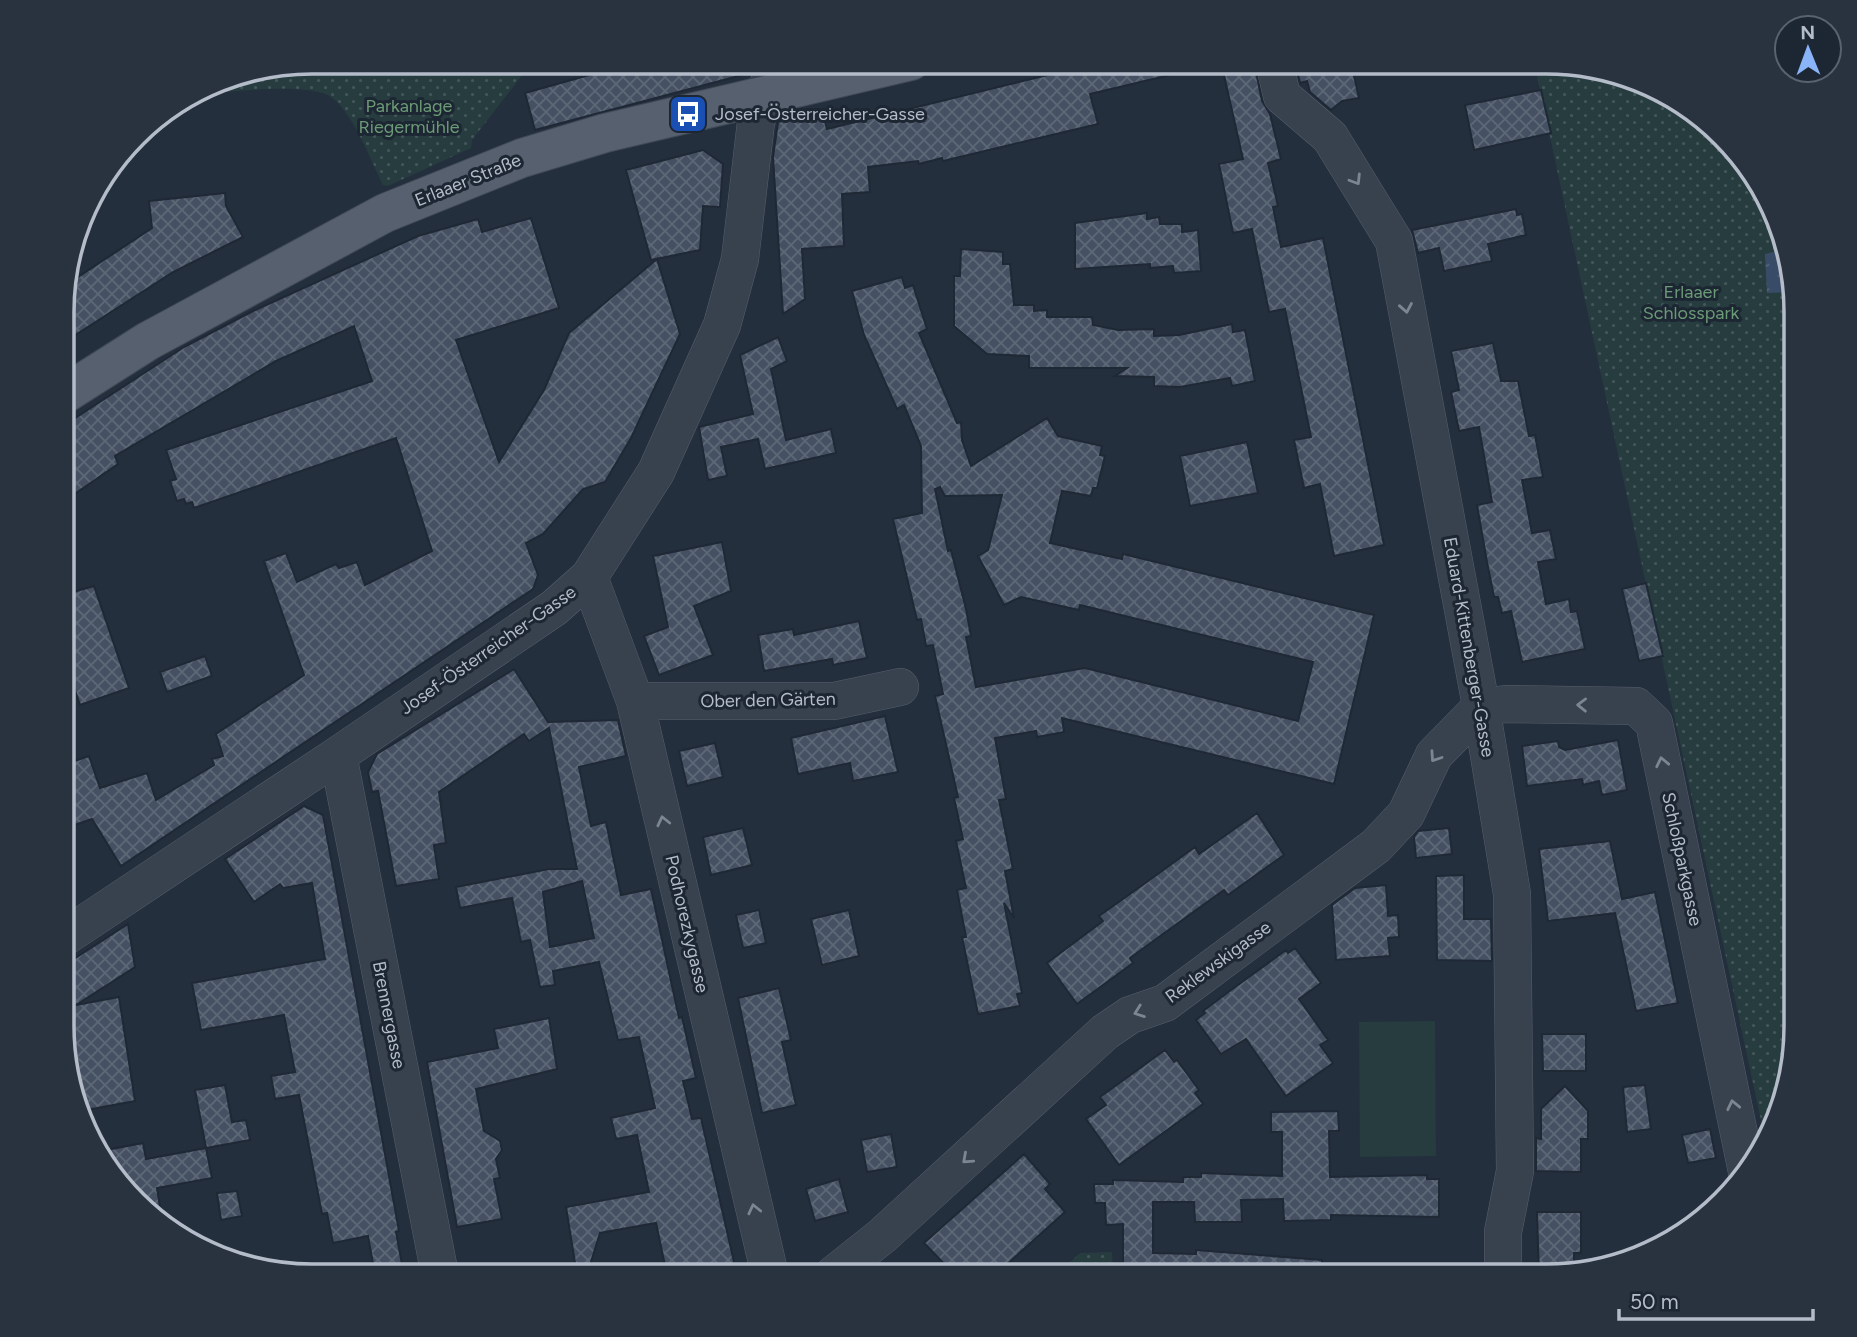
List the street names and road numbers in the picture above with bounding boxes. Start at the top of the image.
street label: Erlaaer Straße [412,149,524,211]
street label: Eduard-Kittenberger-Gasse [1439,535,1499,759]
street label: Josef-Österreicher-Gasse [396,581,580,719]
street label: Ober den Gärten [700,688,836,712]
street label: Schloßparkgasse [1657,790,1707,928]
street label: Podhorezkygasse [660,853,714,995]
street label: Reklewskigasse [1161,916,1275,1008]
street label: Brennergasse [368,959,410,1071]

